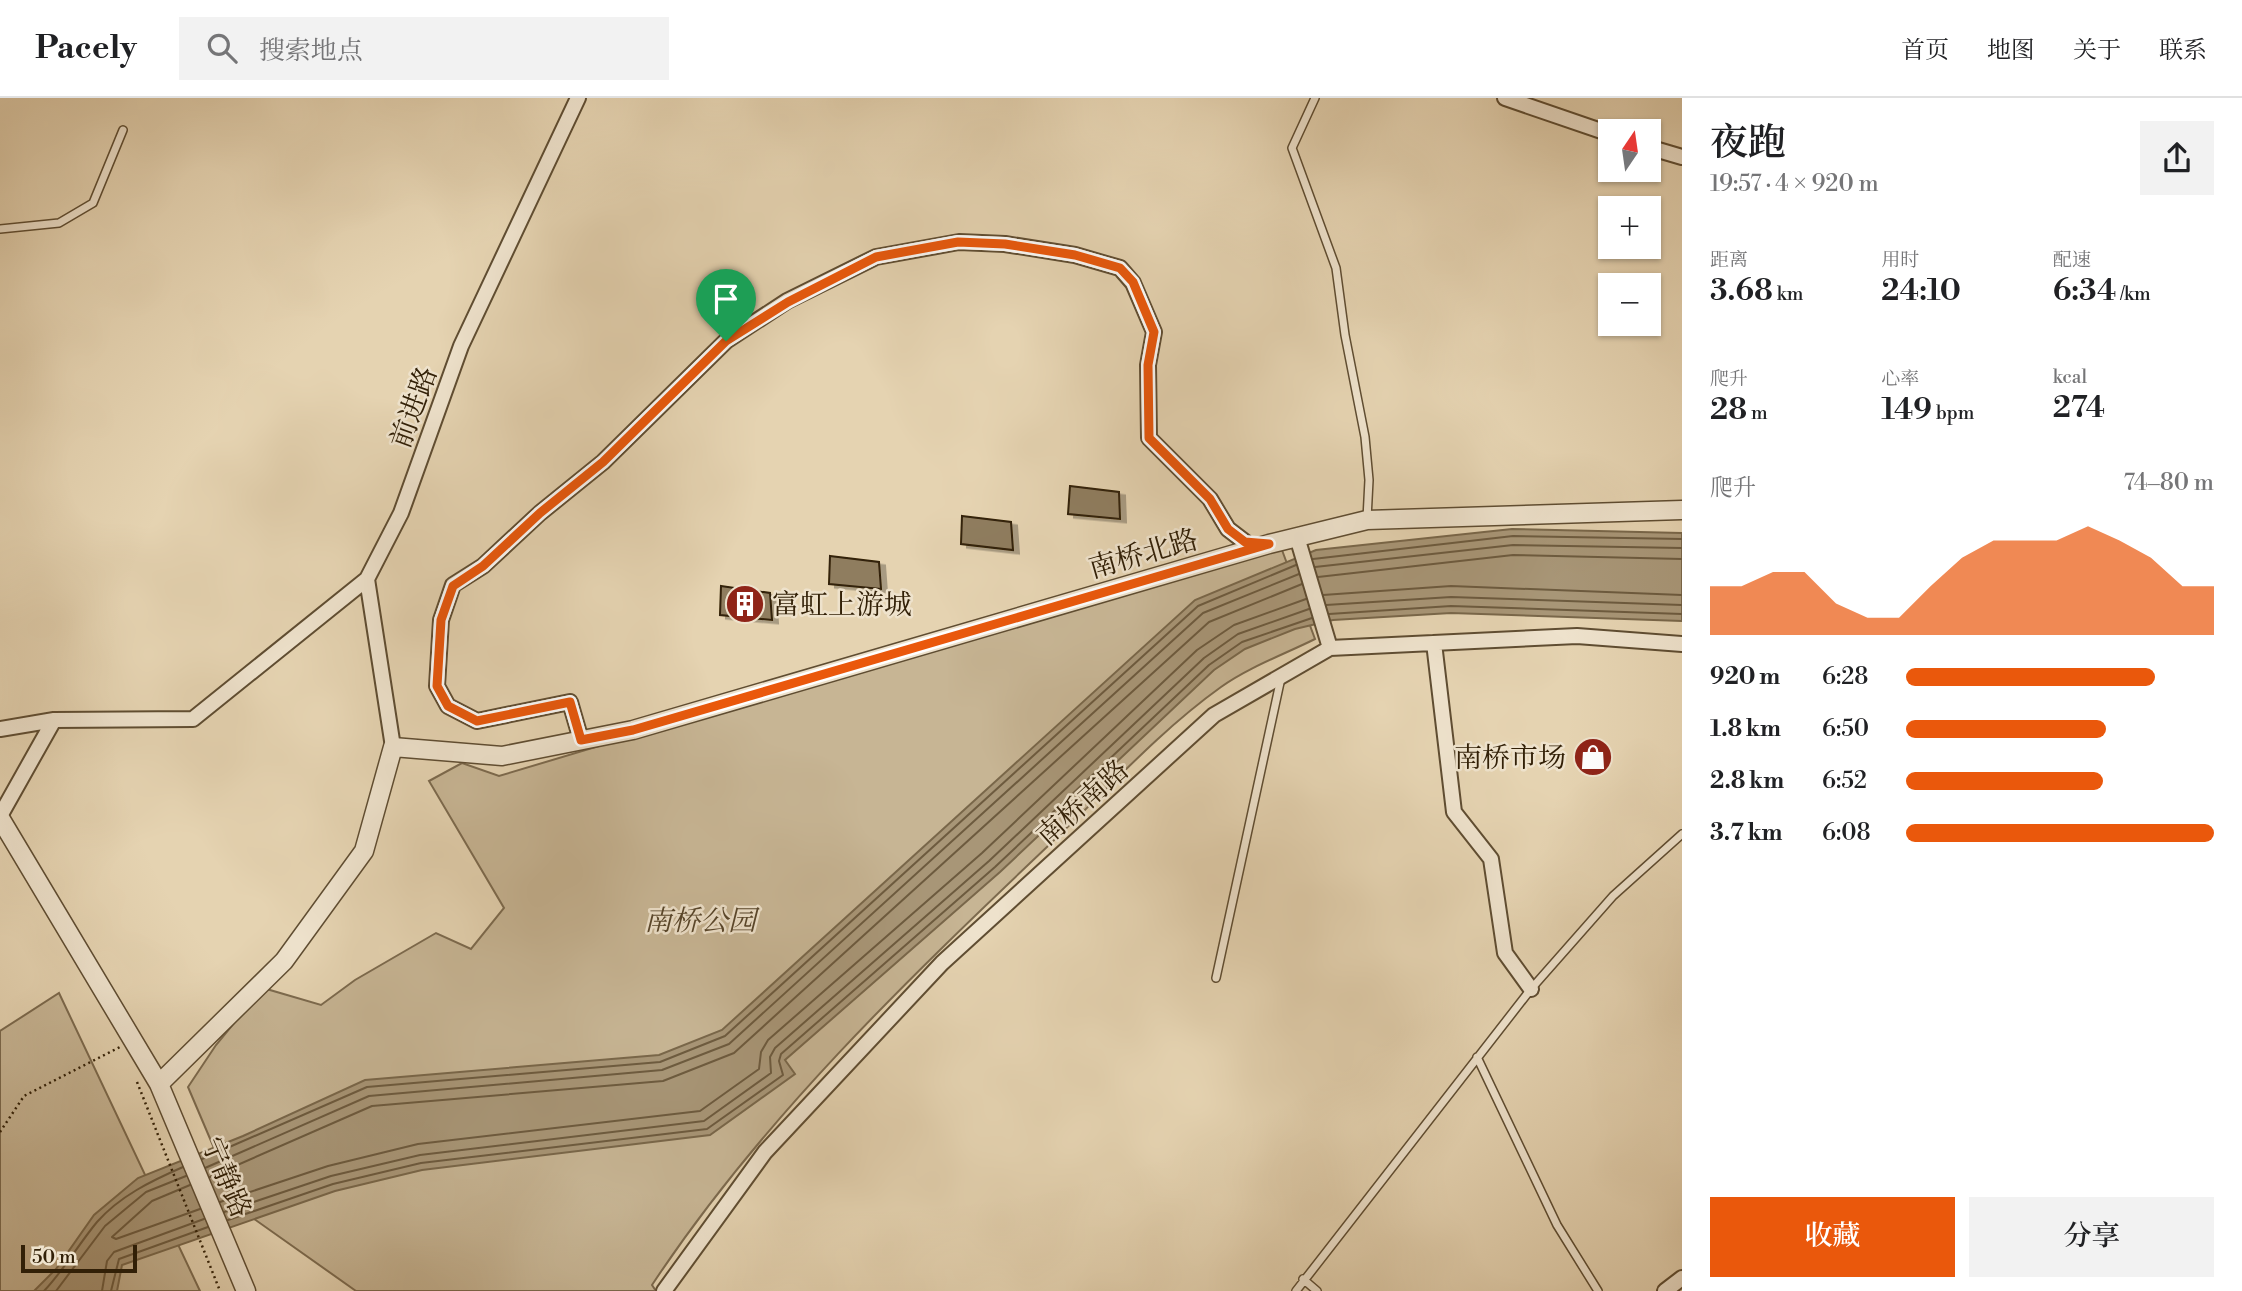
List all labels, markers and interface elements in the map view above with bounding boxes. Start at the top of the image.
search box [179,17,669,80]
text: Pacely [35,28,137,69]
icon: search [203,29,241,67]
text: 搜索地点 [259,35,363,67]
text: 首页 [1901,36,1949,66]
text: 地图 [1987,36,2035,66]
text: 关于 [2073,36,2121,66]
text: 联系 [2159,36,2207,66]
north arrow [1598,119,1661,182]
map controls [1598,119,1661,336]
text: 夜跑 [1710,120,1786,167]
button: share [2140,121,2214,195]
text: 19:57 · 4 × 920 m [1710,170,1879,198]
button: + [1598,196,1661,259]
text: 距离 [1710,248,1748,272]
text: 用时 [1881,248,1919,272]
text: 配速 [2053,248,2091,272]
pin [696,269,756,341]
text: 3.68 [1710,272,1773,310]
text: 24:10 [1881,272,1961,310]
text: 6:34 [2053,272,2116,310]
button: − [1598,273,1661,336]
icon: arrive [707,280,745,318]
text: km [1773,282,1803,306]
text: /km [2116,282,2151,306]
street label: 前进路 [384,362,445,453]
text: kcal [2053,365,2087,389]
text: 爬升 [1710,367,1748,391]
text: 心率 [1881,367,1919,391]
text: 274 [2053,389,2105,427]
text: 28 [1710,391,1747,429]
text: 149 [1881,391,1932,429]
text: m [1747,401,1768,425]
text: bpm [1932,401,1974,425]
text: 74–80 m [2123,469,2214,497]
text: 爬升 [1710,474,1756,502]
street label: 南桥北路 [1085,522,1202,587]
building icon: 富虹上游城 [724,583,766,625]
place label: 富虹上游城 [772,588,912,623]
text: 920 m [1710,663,1780,691]
text: 6:28 [1822,663,1868,691]
text: 1.8 km [1710,715,1781,743]
text: 6:50 [1822,715,1869,743]
shop icon: 南桥市场 [1572,736,1614,778]
place label: 南桥市场 [1454,741,1566,776]
street label: 南桥南路 [1030,753,1136,854]
text: 2.8 km [1710,767,1784,795]
text: 6:52 [1822,767,1867,795]
text: 3.7 km [1710,819,1783,847]
text: 6:08 [1822,819,1870,847]
park label: 南桥公园 [644,904,760,939]
street label: 宁静路 [193,1132,258,1223]
button: 收藏 [1710,1197,1955,1277]
button: 分享 [1969,1197,2214,1277]
scale bar [21,1242,136,1274]
text: 50 m [32,1245,76,1269]

